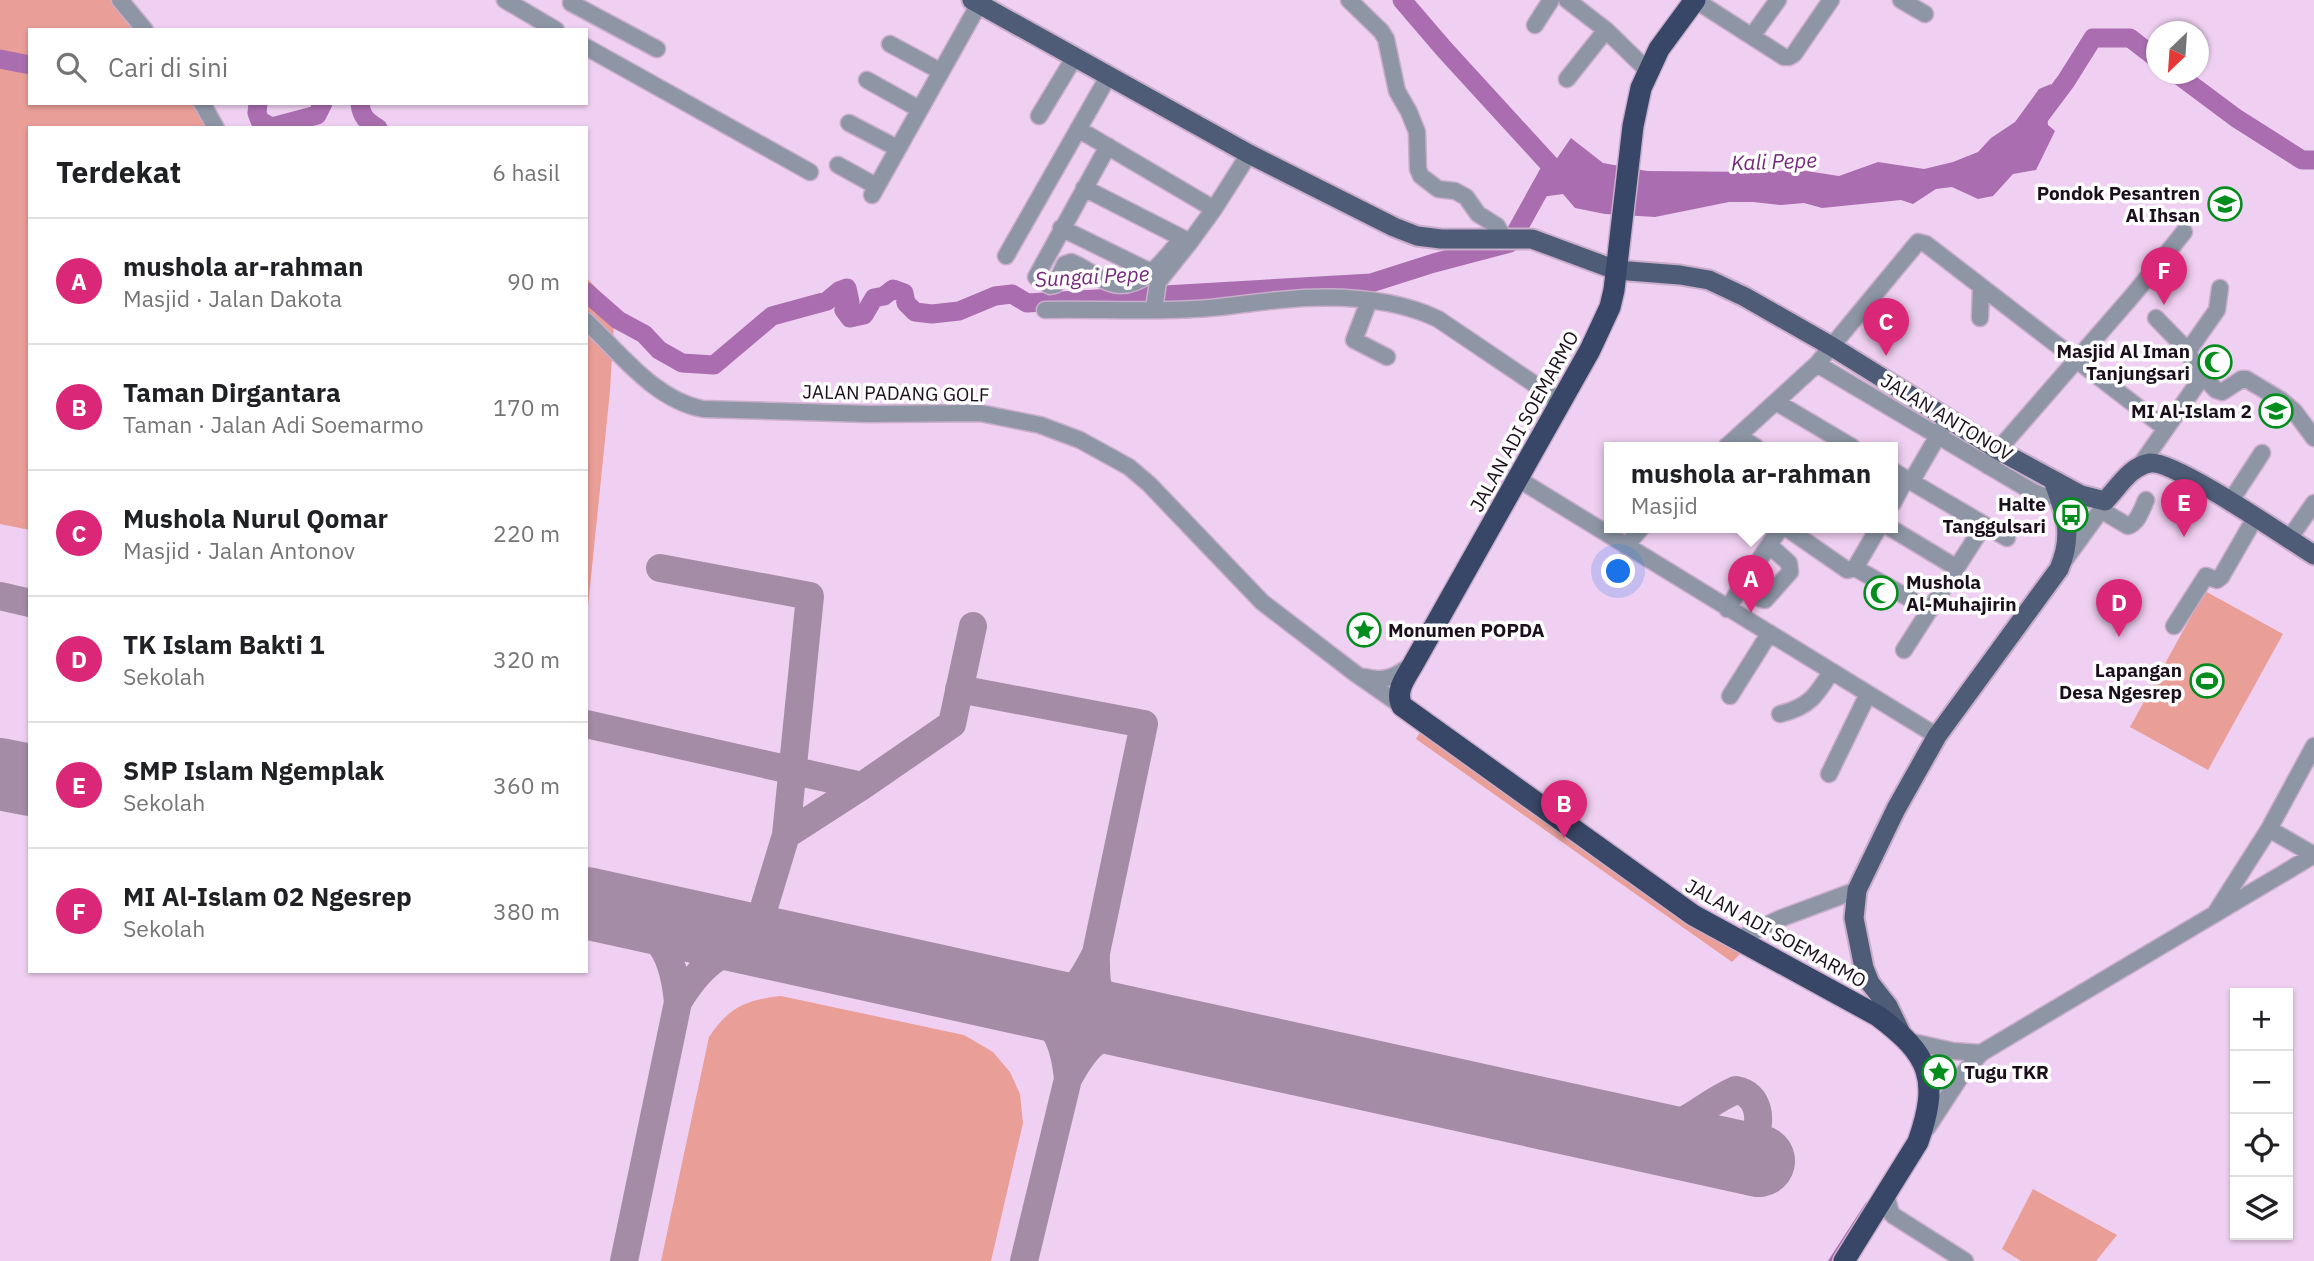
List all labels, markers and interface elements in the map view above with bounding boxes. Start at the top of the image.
north arrow [2146,21,2209,84]
search box [28,28,588,105]
icon: search [52,48,90,86]
text: Cari di sini [108,50,228,84]
water label: Kali Pepe [1731,146,1818,176]
text: Terdekat [56,152,181,191]
text: 6 hasil [492,157,560,187]
place label: Pondok Pesantren Al Ihsan [2037,181,2200,227]
school or university icon: Pondok Pesantren Al Ihsan [2206,185,2244,223]
pin: F [2141,247,2187,305]
text: mushola ar-rahman [123,249,364,283]
water label: Sungai Pepe [1034,259,1150,293]
text: A [71,266,87,296]
text: 90 m [507,266,560,296]
text: Masjid · Jalan Dakota [123,283,342,313]
pin: C [1863,298,1909,356]
street label: JALAN ADI SOEMARMO [1464,326,1584,516]
place label: Masjid Al Iman Tanjungsari [2057,339,2190,385]
mosque icon: Masjid Al Iman Tanjungsari [2196,343,2234,381]
street label: JALAN ANTONOV [1877,368,2018,466]
text: Taman Dirgantara [123,375,341,409]
street label: JALAN PADANG GOLF [802,379,990,407]
text: B [71,392,87,422]
text: 170 m [493,392,560,422]
school or university icon: MI Al-Islam 2 [2257,392,2295,430]
place label: MI Al-Islam 2 [2131,399,2252,423]
text: Taman · Jalan Adi Soemarmo [123,409,424,439]
popup [1604,442,1898,533]
text: mushola ar-rahman [1631,456,1871,490]
pin: E [2161,479,2207,537]
text: Masjid [1631,490,1698,520]
place label: Halte Tanggulsari [1942,492,2046,538]
bus stop icon: Halte Tanggulsari [2052,496,2090,534]
text: Mushola Nurul Qomar [123,501,388,535]
text: C [72,518,86,548]
text: 220 m [493,518,560,548]
text: Masjid · Jalan Antonov [123,535,355,565]
your location [1601,554,1635,588]
pin: A [1728,555,1774,613]
place label: Mushola Al-Muhajirin [1906,570,2017,616]
mosque icon: Mushola Al-Muhajirin [1862,574,1900,612]
pin: D [2096,579,2142,637]
place icon: Monumen POPDA [1345,611,1383,649]
place label: Monumen POPDA [1388,618,1544,642]
text: TK Islam Bakti 1 [123,627,325,661]
text: D [71,644,87,674]
text: 320 m [493,644,560,674]
place label: Lapangan Desa Ngesrep [2059,658,2182,704]
text: Sekolah [123,661,205,691]
sports icon: Lapangan Desa Ngesrep [2188,662,2226,700]
text: SMP Islam Ngemplak [123,753,384,787]
text: E [72,770,86,800]
text: 360 m [493,770,560,800]
pin: B [1541,780,1587,838]
text: Sekolah [123,787,205,817]
street label: JALAN ADI SOEMARMO [1681,873,1871,993]
text: MI Al-Islam 02 Ngesrep [123,879,412,913]
text: F [72,896,86,926]
text: 380 m [493,896,560,926]
text: Sekolah [123,913,205,943]
map controls [2230,988,2293,1240]
button: + [2230,988,2293,1051]
button: − [2230,1051,2293,1114]
place icon: Tugu TKR [1920,1053,1958,1091]
place label: Tugu TKR [1964,1060,2049,1084]
button: locate [2230,1114,2293,1177]
button: layers [2230,1177,2293,1240]

